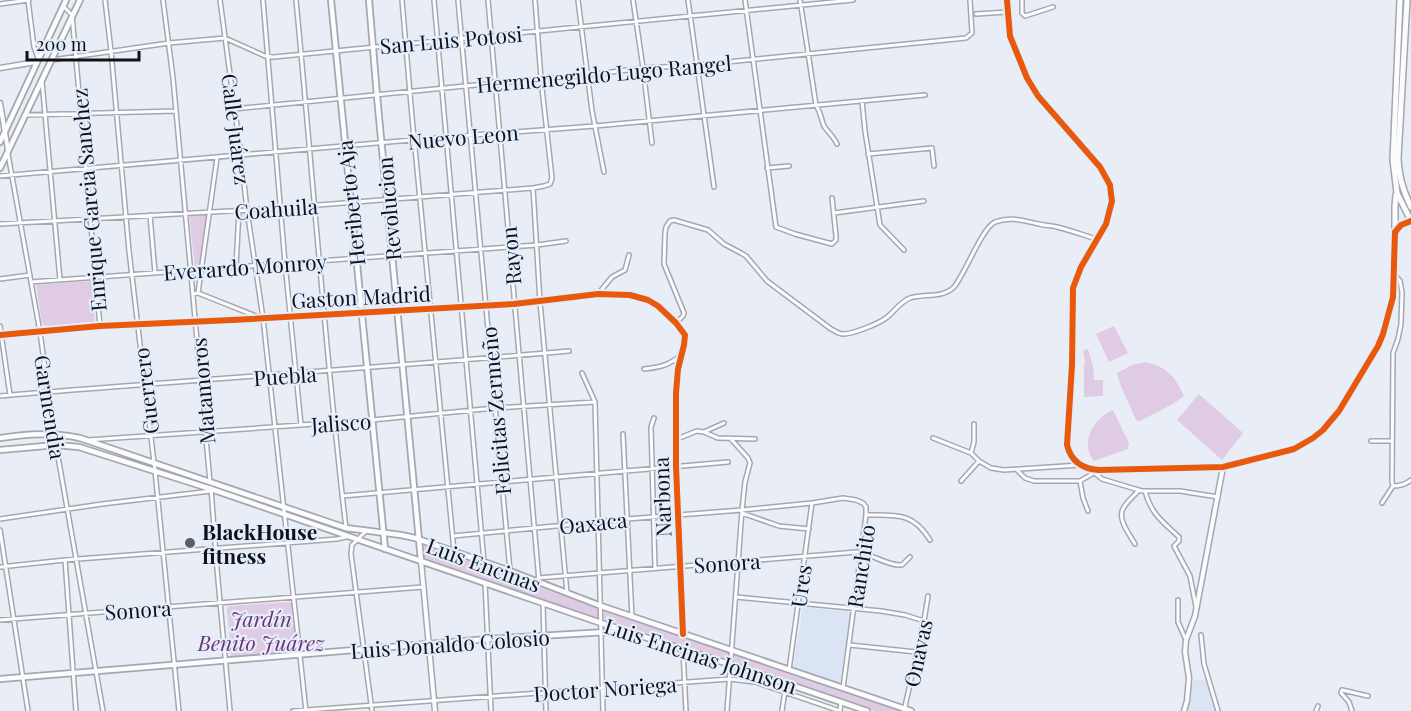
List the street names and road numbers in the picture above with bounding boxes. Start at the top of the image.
street label: San Luis Potosi [379,19,523,59]
street label: Hermenegildo Lugo Rangel [475,48,733,98]
street label: Calle Juárez [216,72,258,186]
street label: Enrique Garcia Sanchez [64,87,112,313]
street label: Nuevo Leon [406,117,520,155]
street label: Heriberto Aja [329,138,371,267]
street label: Revolucion [369,155,406,262]
street label: Coahuila [233,191,319,225]
street label: Rayon [493,225,526,286]
street label: Everardo Monroy [162,246,328,286]
street label: Gaston Madrid [290,278,432,314]
street label: Felicitas Zermeño [474,326,516,496]
street label: Matamoros [183,337,221,445]
street label: Guerrero [126,346,164,436]
street label: Garmendia [29,353,73,462]
street label: Puebla [252,359,318,391]
street label: Jalisco [309,406,372,438]
street label: Narbona [646,456,676,538]
street label: Oaxaca [558,504,629,539]
street label: Ranchito [840,522,880,610]
street label: Luis Encinas [423,530,545,598]
street label: Sonora [693,546,762,578]
street label: Ures [783,563,817,609]
street label: Sonora [104,593,173,625]
street label: Luis Encinas Johnson [601,611,801,699]
street label: Onavas [896,617,938,689]
street label: Luis Donaldo Colosio [349,622,551,664]
street label: Doctor Noriega [533,669,678,707]

